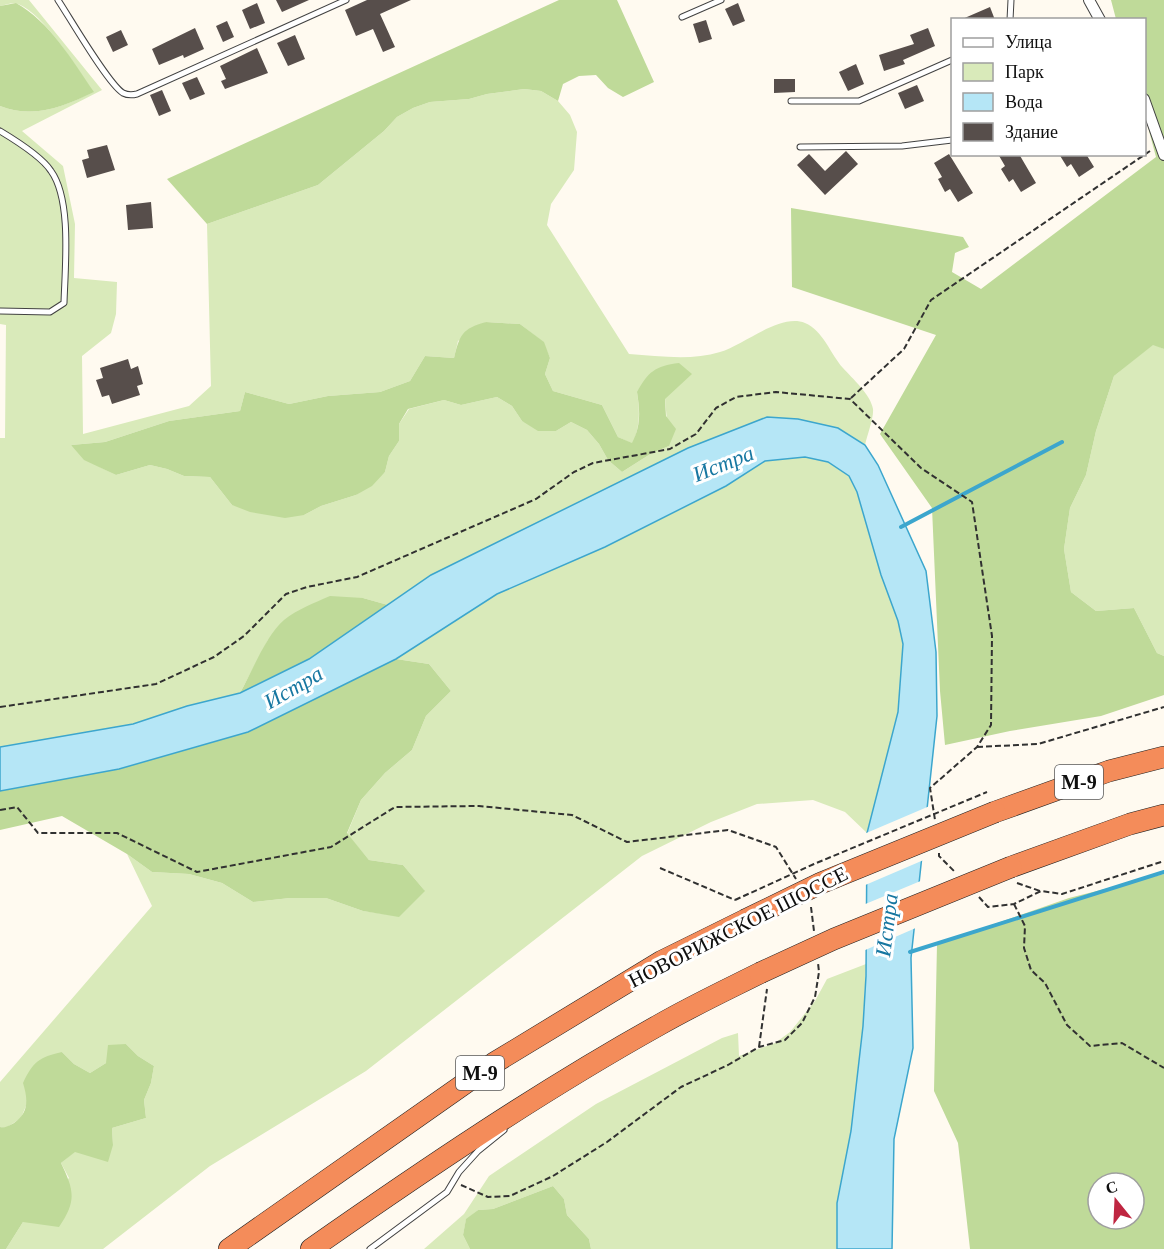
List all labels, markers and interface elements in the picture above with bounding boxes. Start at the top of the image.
legend [951,18,1146,156]
text: Улица [1005,32,1052,52]
text: Парк [1005,62,1044,82]
text: Вода [1005,92,1043,112]
text: Здание [1005,122,1058,142]
water label: Истра [688,440,757,487]
water label: Истра [259,661,327,715]
road number: М-9 [1055,765,1103,799]
street label: НОВОРИЖСКОЕ ШОССЕ [624,861,852,993]
water label: Истра [870,892,903,959]
road number: М-9 [456,1056,504,1090]
north arrow [1086,1171,1146,1231]
text: С [1103,1177,1120,1197]

